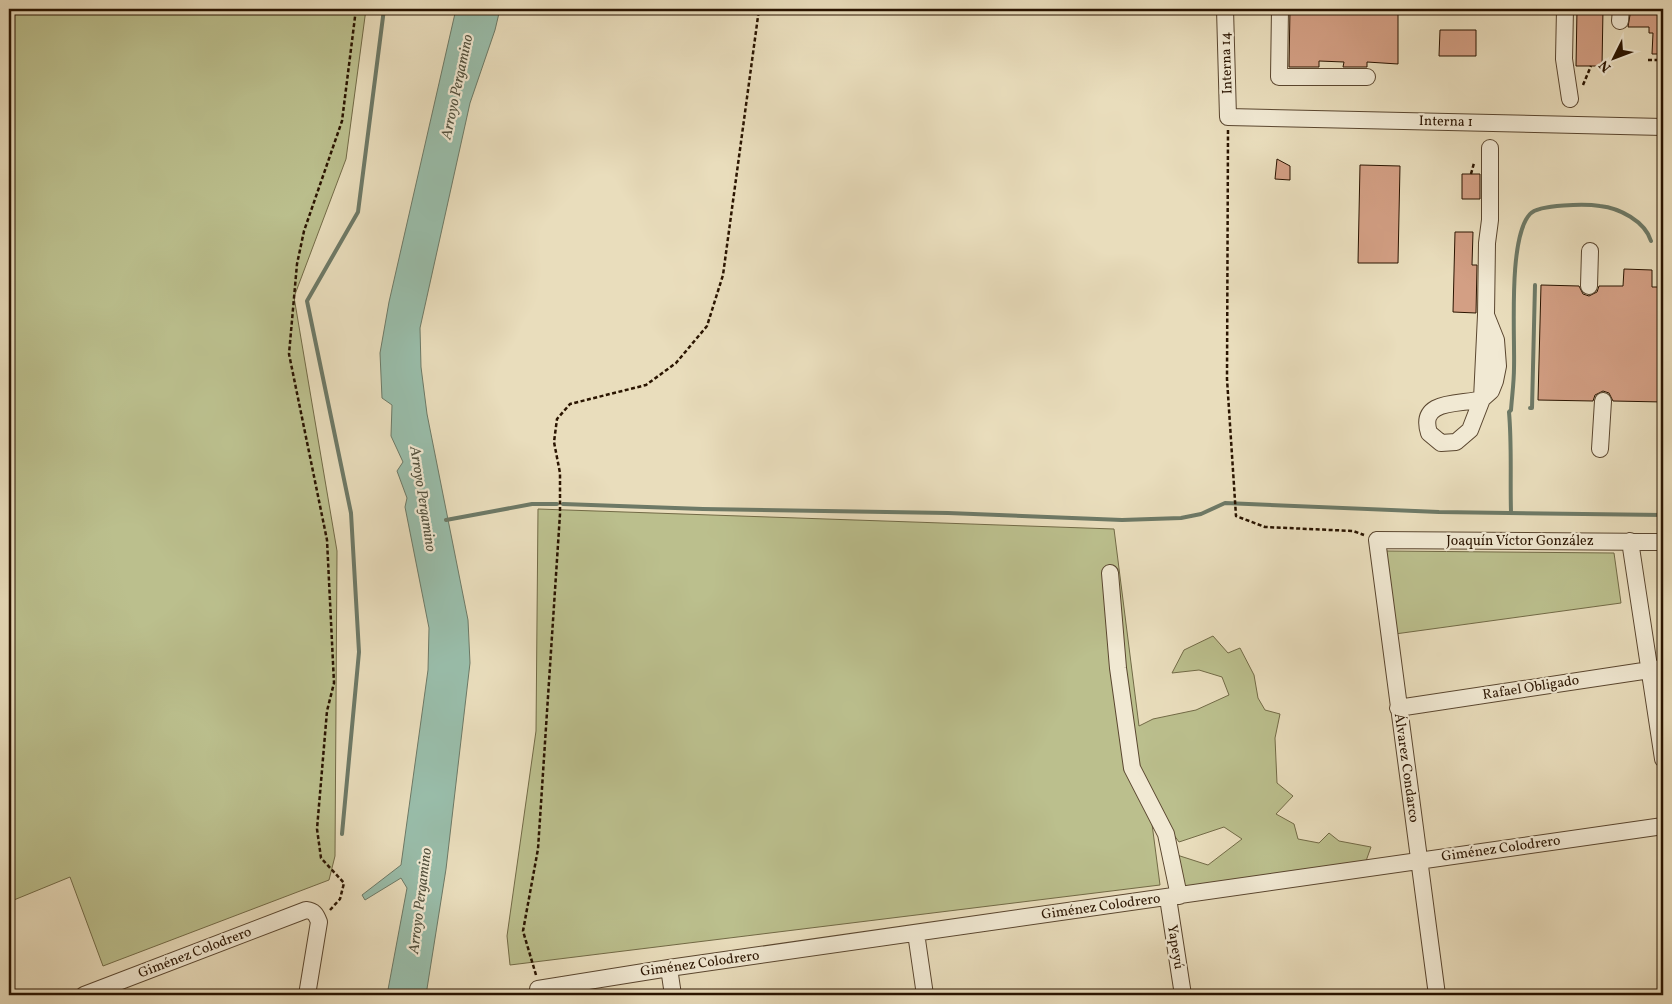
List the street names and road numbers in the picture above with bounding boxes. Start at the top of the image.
street label: Interna 14 [1216,31,1238,95]
street label: Interna 1 [1419,112,1473,132]
street label: Joaquín Víctor González [1446,532,1594,551]
street label: Rafael Obligado [1481,671,1581,705]
street label: Álvarez Condarco [1389,712,1423,824]
street label: Giménez Colodrero [1440,831,1562,867]
street label: Giménez Colodrero [1040,889,1162,925]
street label: Giménez Colodrero [136,923,254,983]
street label: Yapeyú [1162,923,1188,971]
street label: Giménez Colodrero [639,946,761,982]

